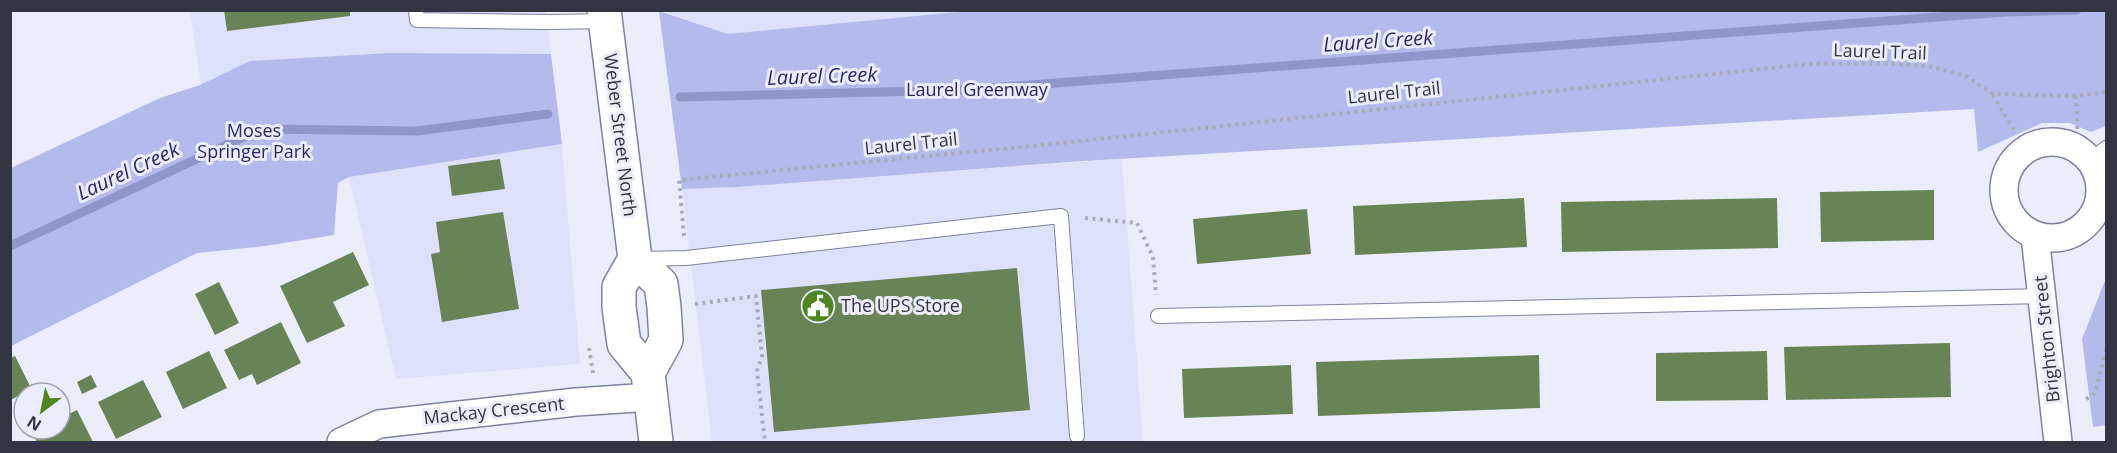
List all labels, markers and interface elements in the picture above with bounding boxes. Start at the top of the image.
water label: Laurel Creek [1322,23,1435,58]
street label: Laurel Trail [1833,37,1927,65]
street label: Weber Street North [599,52,643,218]
water label: Laurel Creek [767,60,879,91]
street label: Laurel Trail [1346,75,1442,109]
park label: Laurel Greenway [906,77,1049,101]
park label: Moses Springer Park [197,118,311,163]
street label: Laurel Trail [863,126,959,160]
water label: Laurel Creek [72,135,184,206]
street label: Brighton Street [2027,274,2065,404]
public building icon: The UPS Store [800,288,836,324]
place label: The UPS Store [841,293,960,317]
north arrow [12,381,72,441]
street label: Mackay Crescent [422,391,566,429]
text: N [23,411,45,436]

